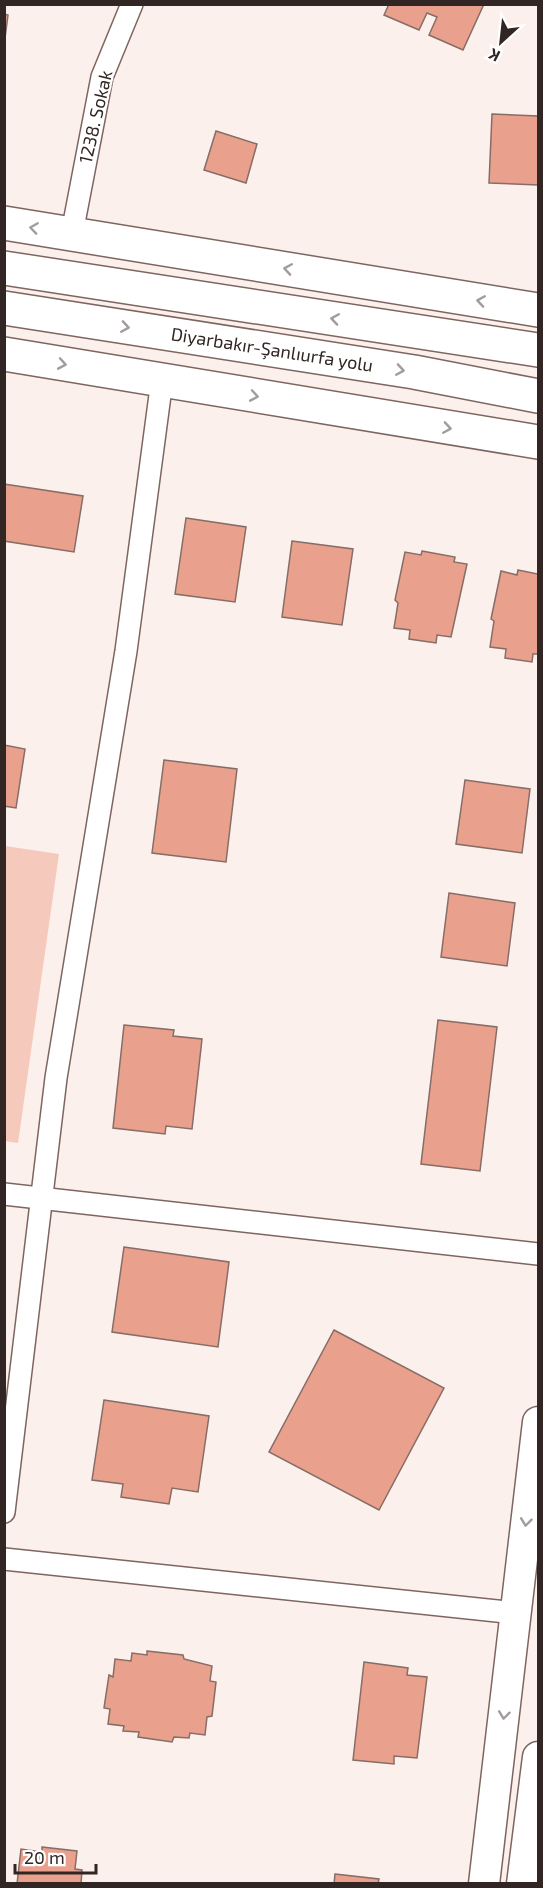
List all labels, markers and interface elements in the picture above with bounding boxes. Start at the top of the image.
north arrow [471,12,531,72]
text: K [484,45,503,67]
street label: 1238. Sokak [74,68,116,165]
one-way arrow [29,222,38,234]
one-way arrow [284,263,293,275]
one-way arrow [476,295,485,307]
one-way arrow [331,313,341,326]
one-way arrow [119,320,129,333]
street label: Diyarbakır-Şanlıurfa yolu [169,322,375,377]
one-way arrow [58,357,67,369]
one-way arrow [396,364,405,376]
one-way arrow [249,389,259,402]
one-way arrow [442,421,452,433]
one-way arrow [521,1517,533,1526]
one-way arrow [498,1711,510,1720]
scale bar [15,1837,96,1875]
text: 20 m [24,1846,65,1868]

